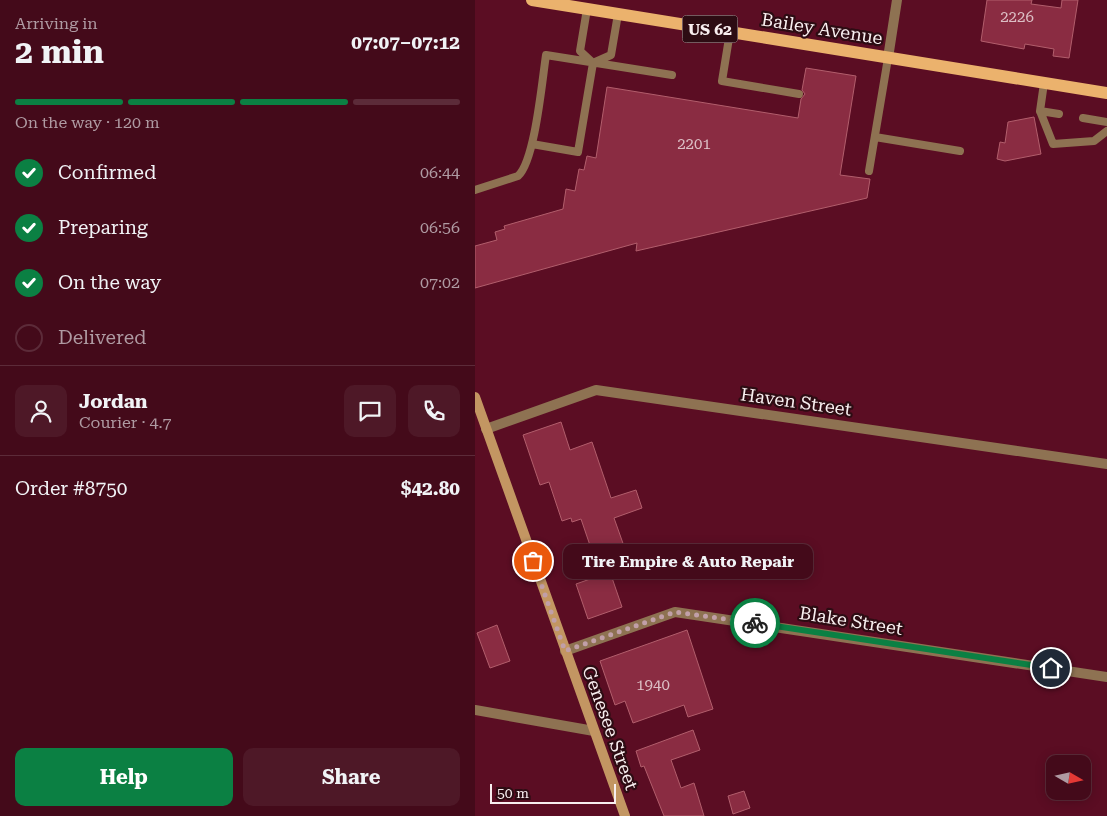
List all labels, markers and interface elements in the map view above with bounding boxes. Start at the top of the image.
house number: 2226 [1000,8,1034,26]
street label: Bailey Avenue [760,9,884,48]
text: Arriving in [15,14,98,33]
road number: US 62 [683,15,737,42]
text: 07:07–07:12 [351,31,460,54]
text: 2 min [15,33,104,71]
text: On the way · 120 m [15,113,160,132]
house number: 2201 [677,135,711,153]
icon: check [15,159,43,187]
text: Confirmed [58,161,156,184]
text: 06:44 [420,163,460,182]
icon: check [15,214,43,242]
text: Preparing [58,216,148,239]
text: 06:56 [420,218,460,237]
icon: check [15,269,43,297]
text: On the way [58,271,161,294]
text: 07:02 [420,273,460,292]
text: Delivered [58,326,146,349]
street label: Haven Street [739,383,853,420]
button: person [15,385,67,437]
button: chat [344,385,396,437]
button: phone [408,385,460,437]
text: Jordan [79,390,148,413]
text: Courier · 4.7 [79,413,172,432]
text: Order #8750 [15,477,127,500]
text: $42.80 [401,477,460,500]
pin [512,540,554,582]
callout: Tire Empire & Auto Repair [563,544,813,578]
icon: bag [519,547,547,575]
text: Tire Empire & Auto Repair [582,552,794,571]
courier [730,598,780,648]
street label: Blake Street [798,602,905,639]
icon: bike [741,609,769,637]
pin [1030,647,1072,689]
icon: home [1037,654,1065,682]
street label: Genesee Street [578,663,643,793]
house number: 1940 [636,676,670,694]
button: Help [15,748,233,806]
button: Share [243,748,460,806]
north arrow [1046,755,1091,800]
map controls [1046,755,1091,800]
scale bar [490,781,616,804]
text: 50 m [497,785,529,801]

